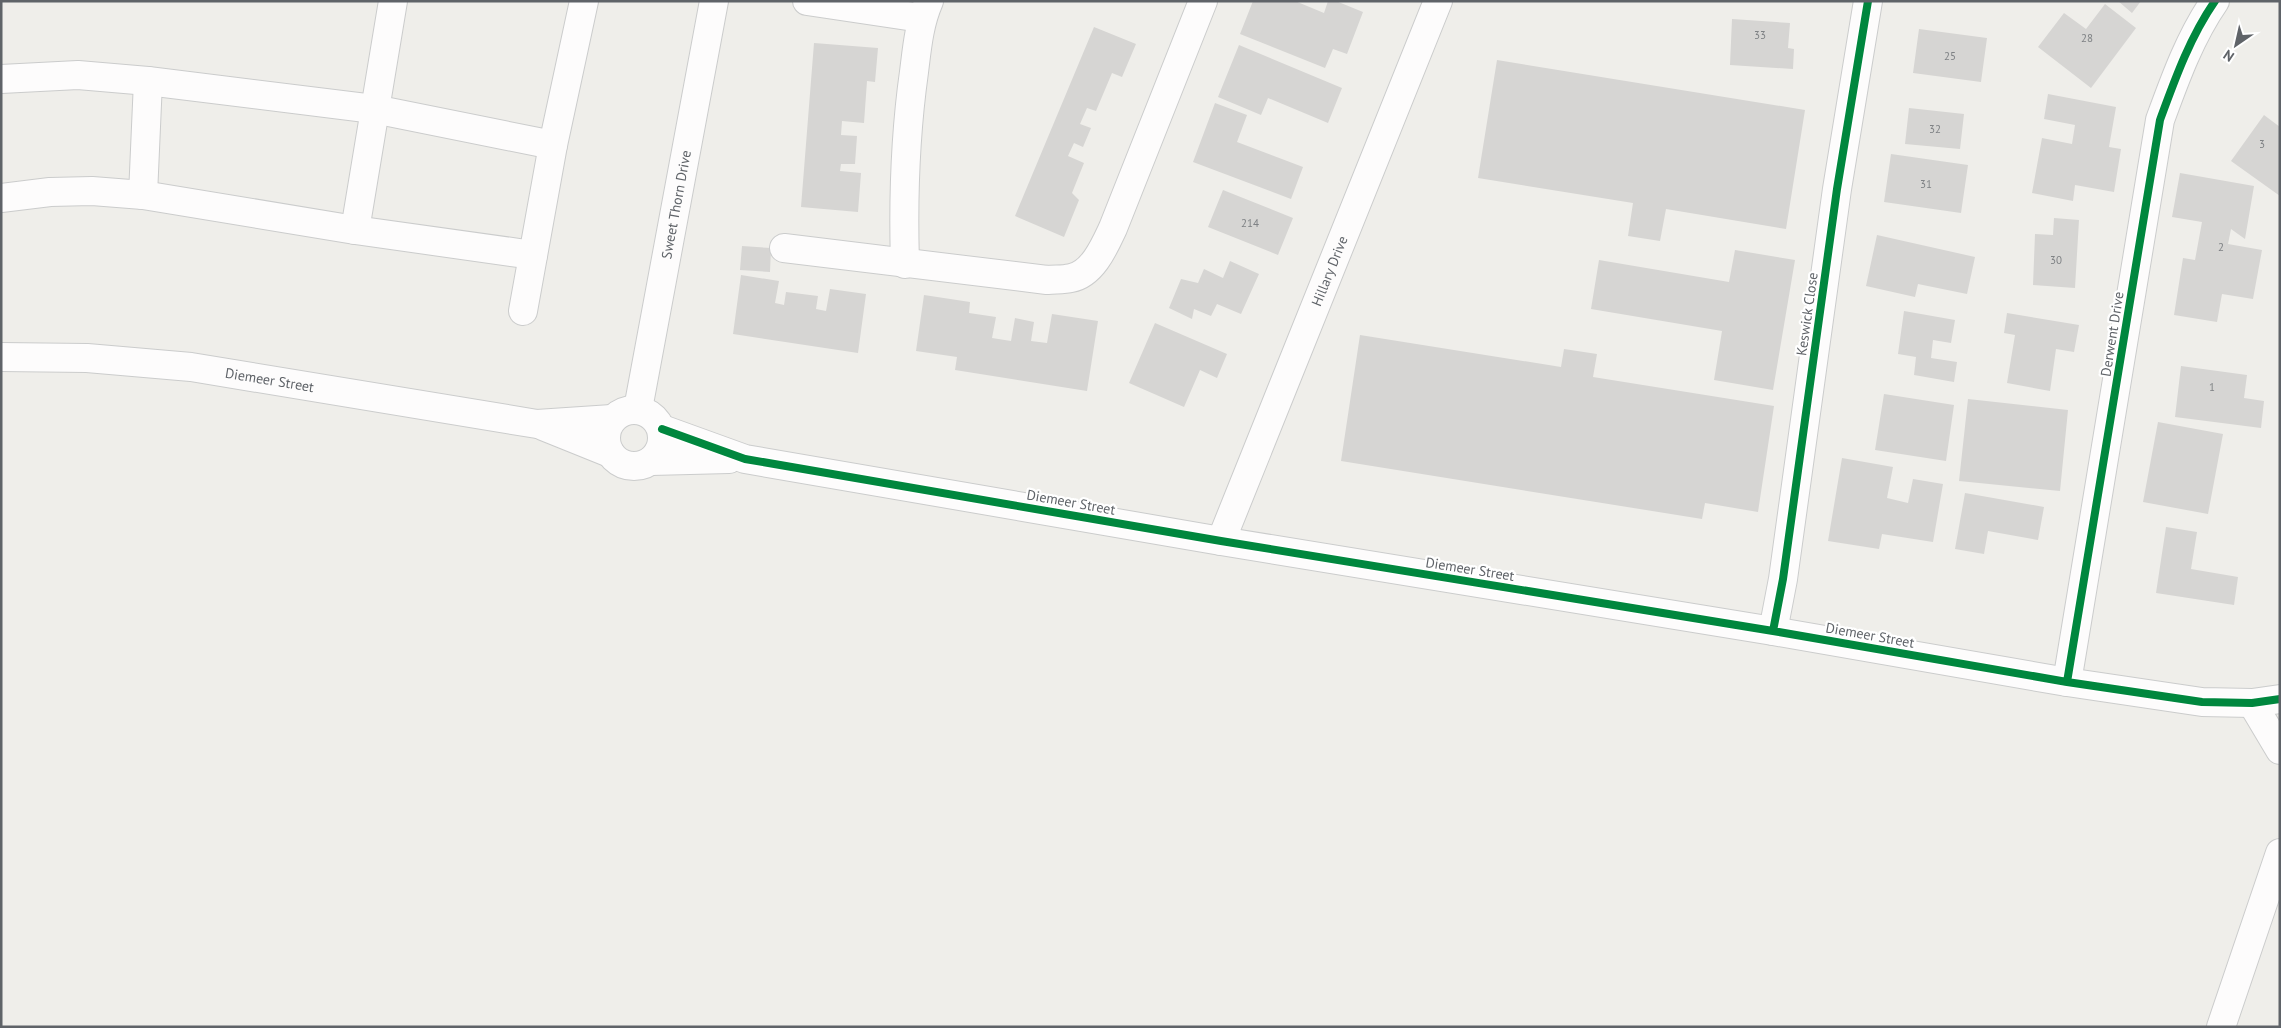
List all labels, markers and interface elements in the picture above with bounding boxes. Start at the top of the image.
north arrow [2211,20,2261,70]
house number: 33 [1754,28,1766,42]
house number: 28 [2081,31,2093,45]
text: N [2220,46,2238,66]
house number: 25 [1944,49,1956,63]
house number: 32 [1929,122,1941,136]
house number: 3 [2259,137,2265,151]
street label: Sweet Thorn Drive [657,149,695,260]
house number: 31 [1920,177,1932,191]
house number: 214 [1241,216,1259,230]
street label: Hillary Drive [1307,233,1352,309]
house number: 2 [2218,240,2224,254]
house number: 30 [2050,253,2062,267]
street label: Keswick Close [1792,271,1822,357]
street label: Derwent Drive [2096,290,2128,378]
street label: Diemeer Street [224,364,316,396]
house number: 1 [2209,380,2215,394]
street label: Diemeer Street [1025,485,1117,519]
street label: Diemeer Street [1424,553,1516,585]
street label: Diemeer Street [1824,618,1916,652]

